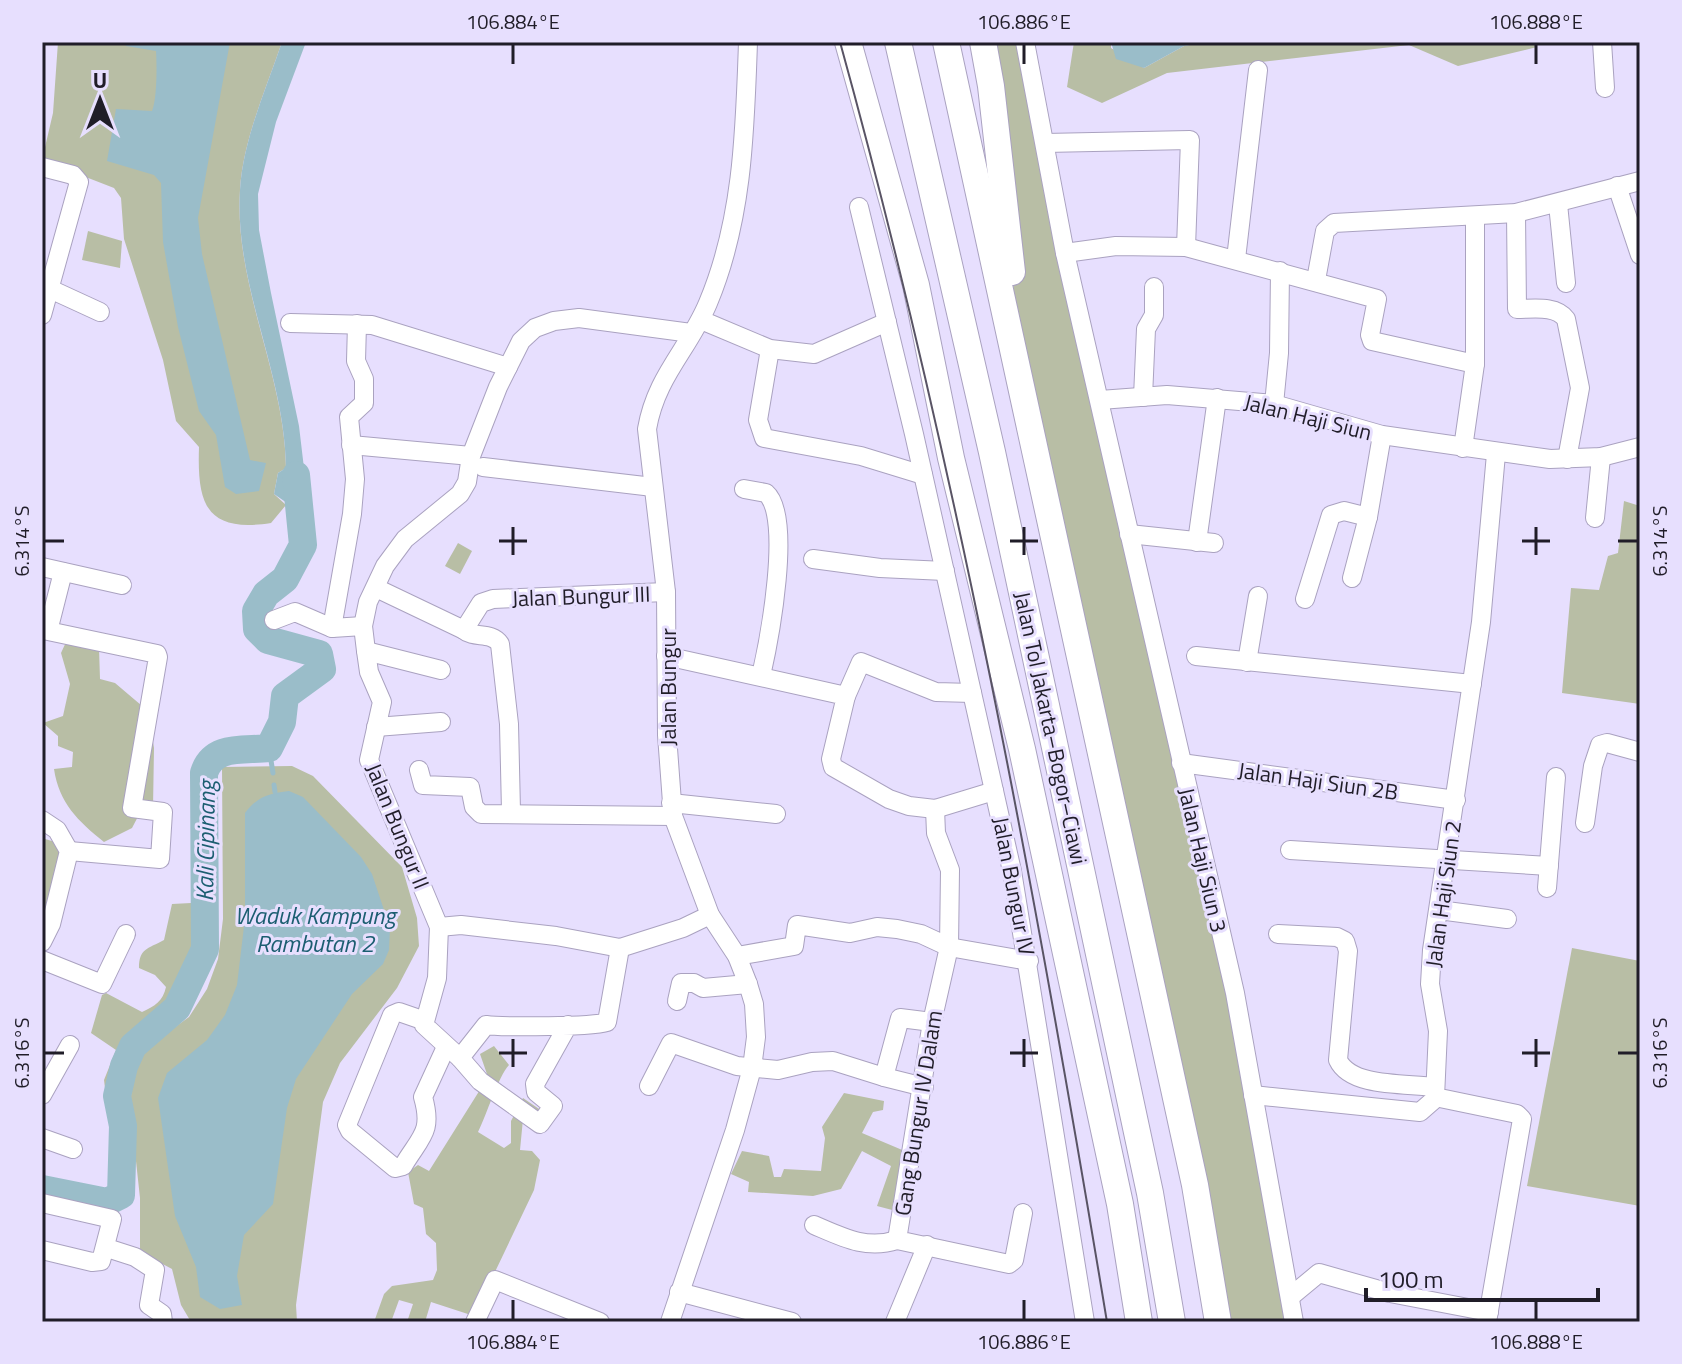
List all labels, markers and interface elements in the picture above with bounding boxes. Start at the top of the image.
text: 106.884°E [466,6,560,37]
text: 106.886°E [977,6,1071,37]
text: 106.888°E [1489,6,1583,37]
north arrow [60,60,140,140]
text: U [93,63,107,97]
street label: Jalan Haji Siun [1240,385,1376,449]
text: 6.314°S [6,505,37,577]
text: 6.314°S [1644,505,1675,577]
street label: Jalan Bungur III [511,577,651,615]
street label: Jalan Tol Jakarta–Bogor–Ciawi [1005,588,1097,868]
street label: Jalan Bungur [651,628,685,746]
street label: Jalan Haji Siun 2B [1236,753,1400,809]
street label: Jalan Bungur II [357,758,439,894]
water label: Kali Cipinang [186,778,224,902]
street label: Jalan Haji Siun 3 [1170,784,1236,936]
street label: Jalan Bungur IV [984,814,1044,959]
street label: Jalan Haji Siun 2 [1416,818,1470,970]
water label: Waduk Kampung Rambutan 2 [234,897,398,961]
street label: Gang Bungur IV Dalam [885,1008,951,1218]
text: 6.316°S [6,1017,37,1089]
text: 6.316°S [1644,1017,1675,1089]
scale bar [1366,1252,1598,1302]
text: 100 m [1378,1261,1444,1297]
text: 106.884°E [466,1326,560,1357]
text: 106.886°E [977,1326,1071,1357]
text: 106.888°E [1489,1326,1583,1357]

